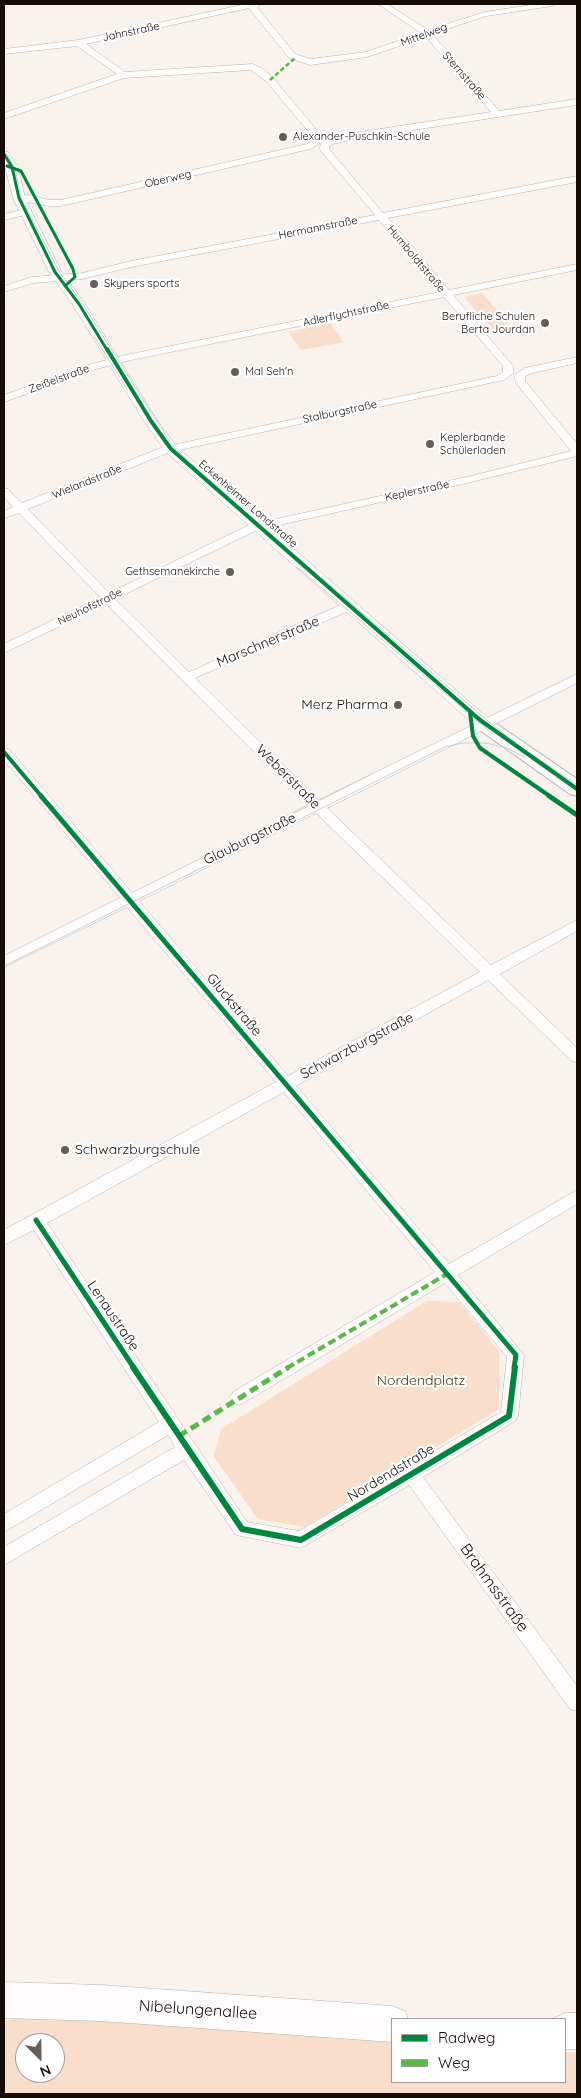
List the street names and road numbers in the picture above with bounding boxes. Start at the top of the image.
street label: Jahnstraße [101,20,161,44]
street label: Mittelweg [399,20,449,50]
street label: Sternstraße [440,49,488,103]
street label: Oberweg [143,167,193,191]
street label: Hermannstraße [277,214,359,242]
street label: Humboldtstraße [384,223,448,295]
street label: Adlerflychtstraße [302,298,390,330]
street label: Zeißelstraße [27,362,91,396]
street label: Stalburgstraße [302,398,378,426]
street label: Eckenheimer Landstraße [196,458,300,550]
street label: Wielandstraße [50,462,124,502]
street label: Keplerstraße [384,478,450,504]
street label: Neuhofstraße [56,586,124,628]
street label: Marschnerstraße [214,613,322,671]
street label: Weberstraße [252,741,324,813]
street label: Glauburgstraße [201,809,299,869]
street label: Gluckstraße [203,970,265,1040]
street label: Schwarzburgstraße [297,1009,417,1083]
street label: Lenaustraße [83,1278,143,1354]
street label: Nordendstraße [345,1441,437,1505]
street label: Brahmsstraße [455,1540,533,1636]
street label: Nibelungenallee [138,1996,258,2024]

